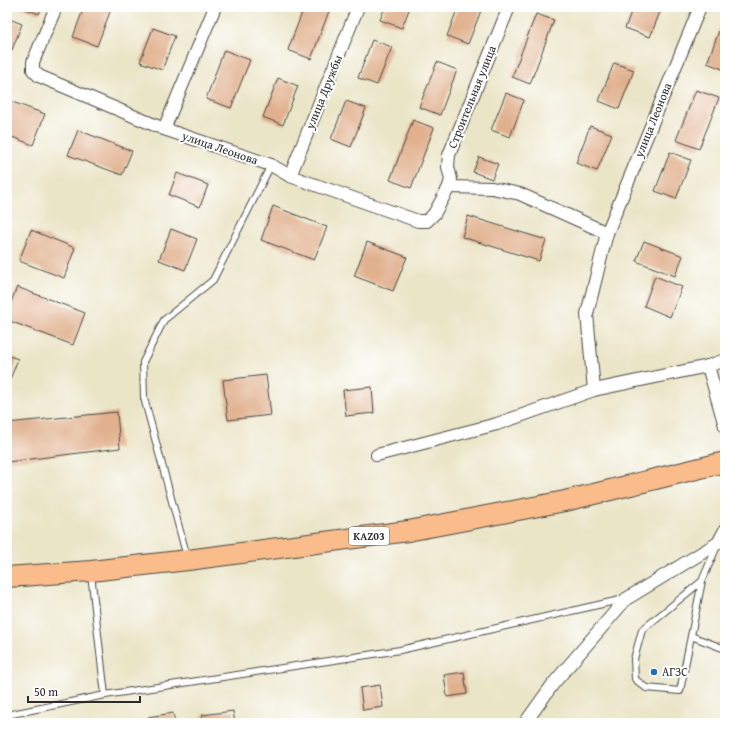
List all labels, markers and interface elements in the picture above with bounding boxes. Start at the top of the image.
street label: Строительная улица [443,43,500,151]
street label: улица Дружбы [301,52,346,132]
street label: улица Леонова [629,80,675,161]
street label: улица Леонова [179,126,261,169]
road number: KАZ03 [349,527,389,545]
place label: АГЗС [662,663,688,680]
marker: АГЗС [649,667,659,677]
scale bar [28,678,140,704]
text: 50 m [34,683,58,700]

